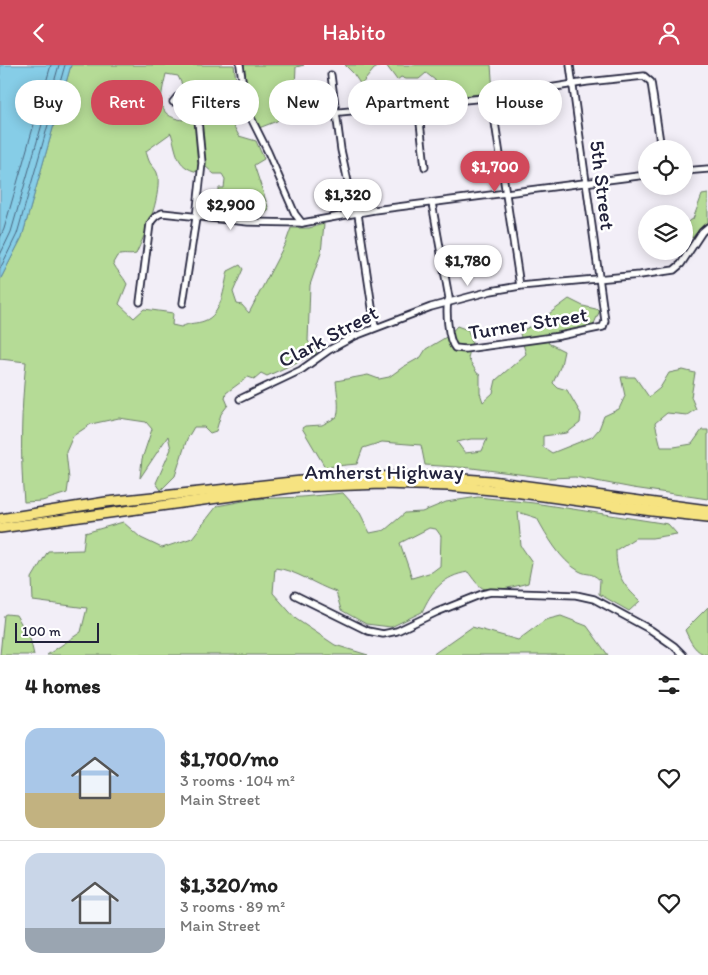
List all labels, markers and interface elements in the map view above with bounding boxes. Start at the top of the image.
icon: back [25,19,53,47]
text: Habito [322,19,386,46]
icon: person [655,19,683,47]
chip: Buy [15,80,81,125]
chip: Rent [91,80,163,125]
chip: Filters [173,80,259,125]
chip: New [269,80,338,125]
chip: Apartment [348,80,468,125]
chip: House [478,80,562,125]
street label: 5th Street [585,139,621,231]
map controls [638,140,693,260]
button: locate [638,140,693,195]
pin: $1,700 [454,151,536,193]
text: $1,700 [472,157,518,176]
pin: $1,320 [307,179,389,221]
text: $1,320 [325,185,371,204]
pin: $2,900 [190,189,272,231]
text: $2,900 [207,195,255,214]
button: layers [638,205,693,260]
pin: $1,780 [427,245,509,287]
text: $1,780 [445,251,491,270]
street label: Clark Street [274,299,382,373]
street label: Turner Street [467,301,589,345]
street label: Amherst Highway [304,459,464,484]
scale bar [15,620,99,643]
text: 100 m [22,623,61,640]
icon: filters [655,671,683,699]
text: 4 homes [25,673,101,698]
text: $1,700/mo [180,746,279,771]
icon: home [65,748,125,808]
icon: heart [655,764,683,792]
text: 3 rooms · 104 m² [180,771,295,790]
text: Main Street [180,790,260,809]
text: $1,320/mo [180,872,278,897]
icon: home [65,873,125,933]
icon: heart [655,889,683,917]
text: 3 rooms · 89 m² [180,897,285,916]
text: Main Street [180,916,260,935]

